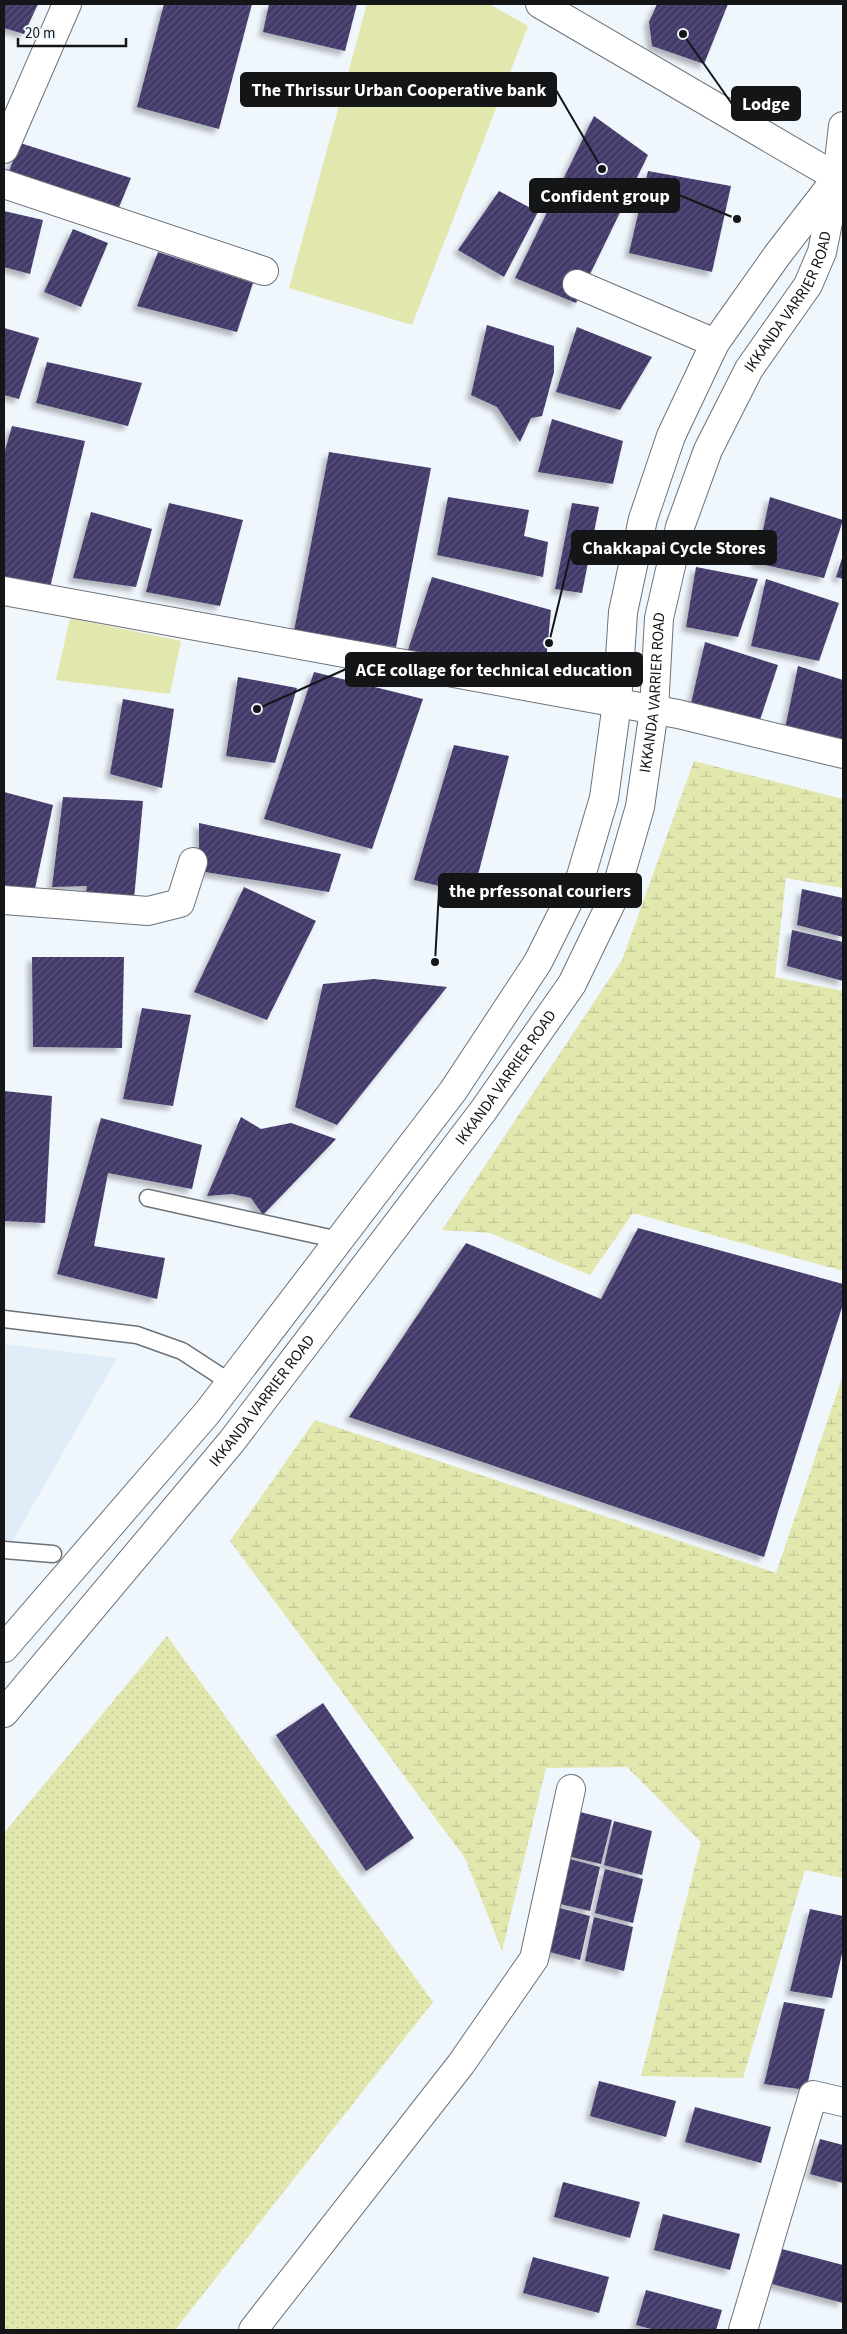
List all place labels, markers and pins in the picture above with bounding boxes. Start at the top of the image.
callout: The Thrissur Urban Cooperative bank [241,73,556,106]
callout: Lodge [732,87,800,120]
callout: Confident group [530,179,679,212]
callout: Chakkapai Cycle Stores [572,531,776,564]
callout: ACE collage for technical education [346,653,642,686]
callout: the prfessonal couriers [439,874,641,907]

